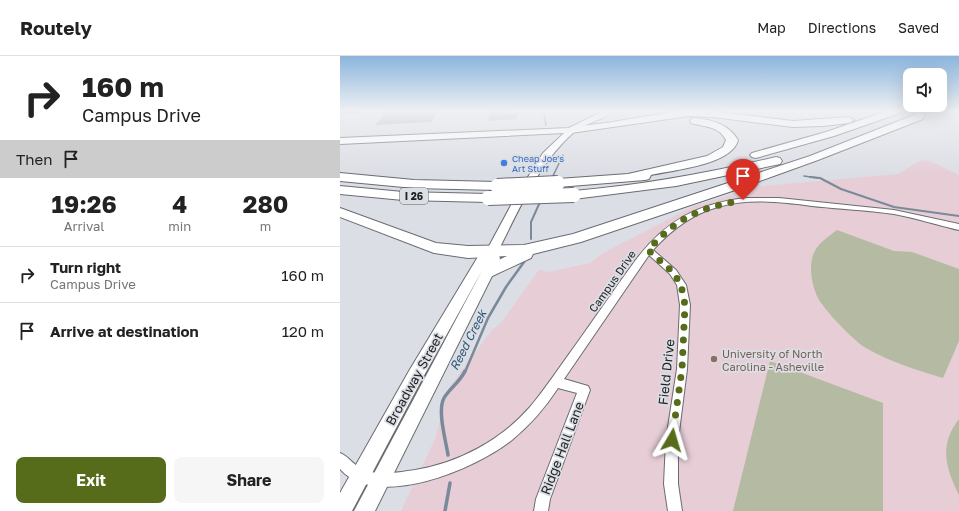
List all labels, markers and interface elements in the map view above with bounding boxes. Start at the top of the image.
text: Routely [20,16,92,39]
text: Map [757,19,786,36]
text: Directions [808,19,876,36]
text: Saved [898,19,939,36]
map controls [903,68,947,112]
button: sound [903,68,947,112]
text: 160 m [82,70,164,103]
icon: right [16,72,68,124]
text: Campus Drive [82,104,201,126]
icon: arrive [60,148,82,170]
text: Then [16,150,52,168]
place label: Cheap Joe's Art Stuff [512,153,564,174]
marker: Cheap Joe's Art Stuff [499,158,509,168]
pin [726,159,760,200]
icon: arrive [732,165,754,187]
road number: I 26 [400,188,428,204]
text: 19:26 [52,189,117,218]
text: 4 [172,189,187,218]
text: 280 [243,189,288,218]
text: Arrival [64,218,105,234]
text: min [168,218,191,234]
text: m [260,218,271,234]
street label: Campus Drive [586,248,638,314]
text: Turn right [50,258,121,276]
icon: right [16,264,38,286]
text: 160 m [281,266,324,284]
text: Campus Drive [50,276,136,292]
water label: Reed Creek [446,306,490,373]
icon: arrive [16,320,38,342]
text: Arrive at destination [50,322,199,340]
text: 120 m [282,322,324,340]
street label: Broadway Street [382,330,446,428]
street label: Field Drive [655,338,677,406]
place label: University of North Carolina - Asheville [722,347,824,373]
marker: University of North Carolina - Asheville [709,354,719,364]
street label: Ridge Hall Lane [537,399,587,497]
position arrow [651,419,693,461]
button: Exit [16,457,166,503]
button: Share [174,457,324,503]

